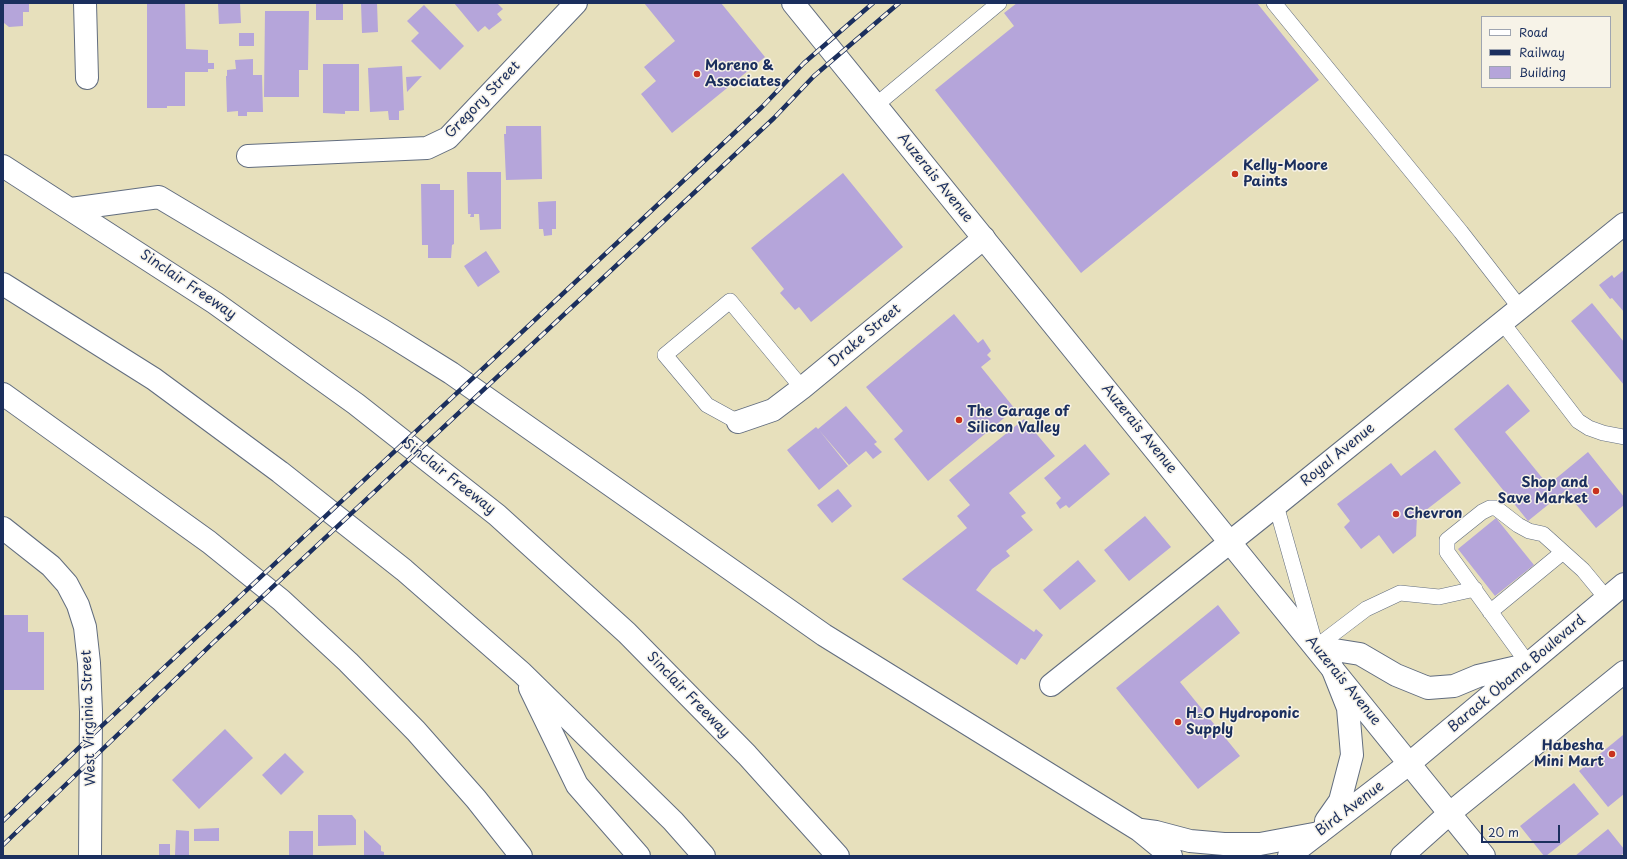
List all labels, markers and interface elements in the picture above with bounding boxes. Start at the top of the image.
legend [1481,16,1611,88]
text: Road [1519,23,1548,41]
text: Railway [1519,43,1565,61]
street label: Gregory Street [442,58,524,142]
place label: Moreno & Associates [705,58,781,90]
text: Building [1519,63,1566,81]
marker: Moreno & Associates [692,69,702,79]
street label: Auzerais Avenue [894,130,976,226]
place label: Kelly-Moore Paints [1243,158,1328,190]
marker: Kelly-Moore Paints [1230,169,1240,179]
street label: Sinclair Freeway [137,247,239,323]
street label: Drake Street [825,301,905,371]
street label: Auzerais Avenue [1098,381,1180,477]
place label: The Garage of Silicon Valley [967,404,1069,436]
marker: The Garage of Silicon Valley [954,415,964,425]
street label: Royal Avenue [1298,420,1378,490]
street label: Sinclair Freeway [400,436,498,518]
place label: Shop and Save Market [1498,475,1588,508]
marker: Shop and Save Market [1591,486,1601,496]
place label: Chevron [1404,506,1462,522]
marker: Chevron [1391,509,1401,519]
street label: Barack Obama Boulevard [1445,612,1589,736]
street label: Auzerais Avenue [1302,633,1384,729]
street label: Sinclair Freeway [643,649,733,741]
street label: West Virginia Street [78,650,100,786]
place label: H₂O Hydroponic Supply [1186,706,1299,738]
marker: H₂O Hydroponic Supply [1173,717,1183,727]
place label: Habesha Mini Mart [1534,738,1604,770]
marker: Habesha Mini Mart [1607,749,1617,759]
street label: Bird Avenue [1313,778,1387,840]
scale bar [1483,817,1562,843]
text: 20 m [1488,823,1519,841]

